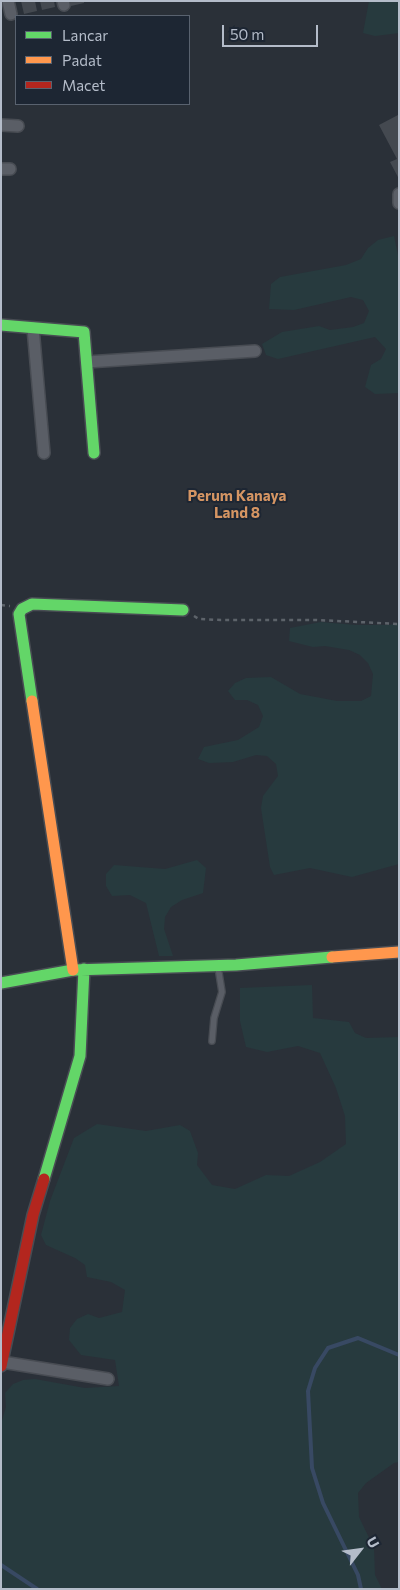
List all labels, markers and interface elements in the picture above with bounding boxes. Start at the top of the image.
legend [15,15,190,105]
scale bar [225,15,321,47]
text: 50 m [230,25,264,43]
text: Lancar [62,26,108,44]
text: Padat [62,51,102,69]
text: Macet [62,76,105,94]
district label: Perum Kanaya Land 8 [188,487,286,522]
north arrow [335,1525,385,1575]
text: U [364,1534,383,1551]

